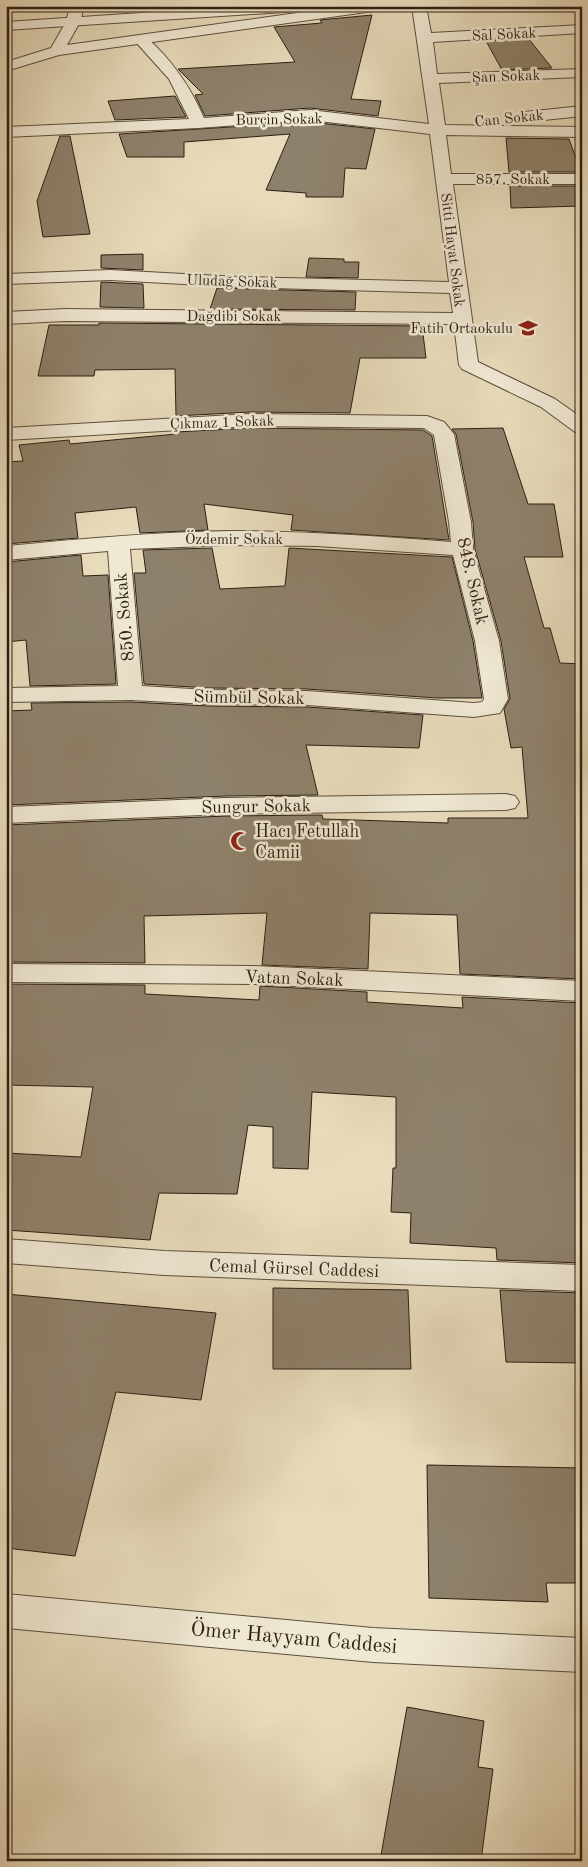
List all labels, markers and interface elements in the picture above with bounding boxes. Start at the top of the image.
street label: Sal Sokak [471,26,537,45]
street label: Şan Sokak [471,69,541,86]
street label: Can Sokak [474,108,545,131]
street label: Burçin Sokak [235,112,323,129]
street label: 857. Sokak [476,173,550,188]
street label: Sitti Hayat Sokak [437,192,466,308]
street label: Uludağ Sokak [186,273,278,292]
street label: Dağdibi Sokak [187,310,282,325]
school or university icon: Fatih Ortaokulu [517,317,539,339]
place label: Fatih Ortaokulu [410,322,513,337]
street label: Çıkmaz 1 Sokak [169,414,275,433]
street label: Özdemir Sokak [185,530,283,548]
street label: 848. Sokak [453,536,491,627]
street label: 850. Sokak [112,572,138,662]
street label: Sümbül Sokak [193,688,305,708]
street label: Sungur Sokak [201,797,311,817]
place label: Hacı Fetullah Camii [255,823,359,862]
mosque icon: Hacı Fetullah Camii [229,830,251,852]
street label: Vatan Sokak [244,968,344,990]
street label: Cemal Gürsel Caddesi [209,1257,379,1281]
street label: Ömer Hayyam Caddesi [190,1615,398,1658]

